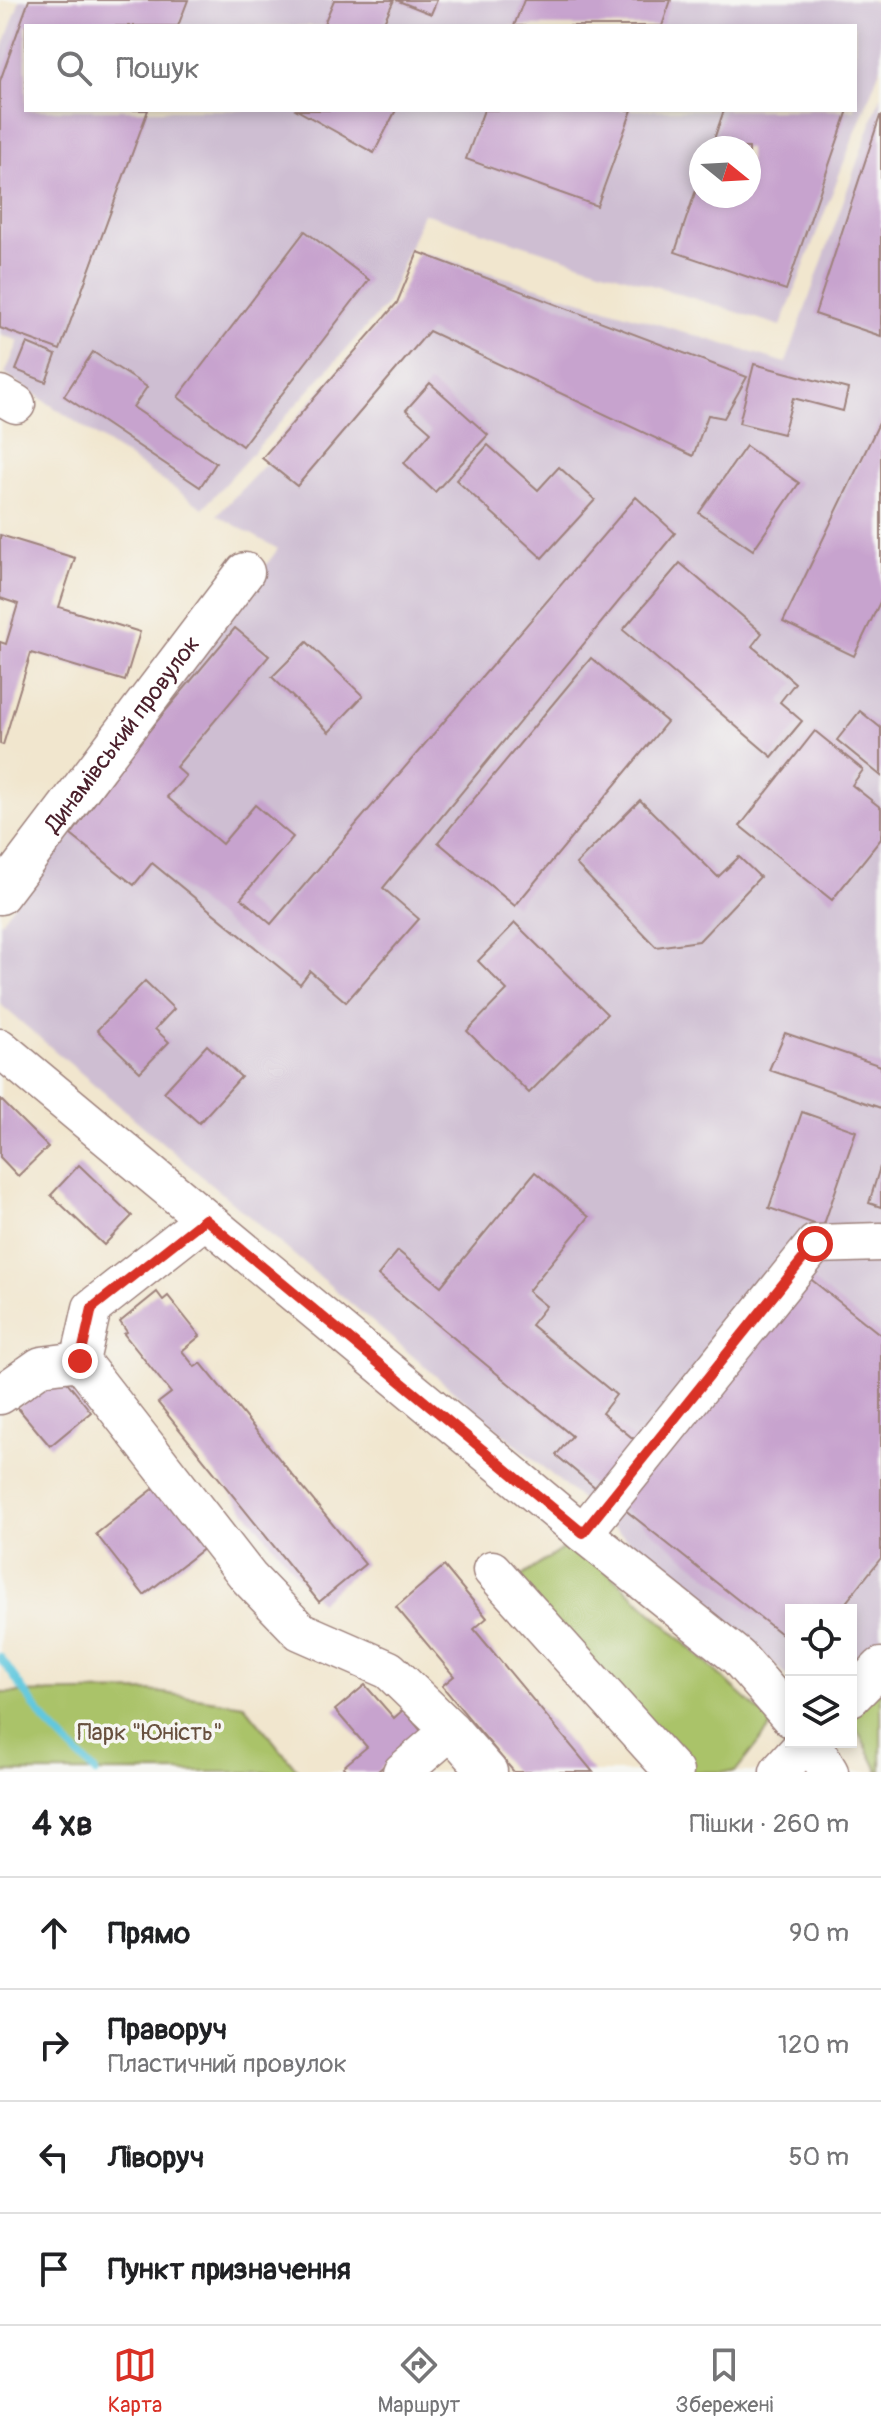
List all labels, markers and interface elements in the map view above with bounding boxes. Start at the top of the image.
search box [24,24,857,112]
icon: search [52,46,96,90]
text: Пошук [116,50,200,87]
north arrow [689,136,761,208]
street label: Динамівський провулок [38,630,206,839]
route start [797,1226,833,1262]
route end [62,1343,98,1379]
map controls [785,1604,857,1748]
button: locate [785,1604,857,1676]
button: layers [785,1676,857,1748]
park label: Парк "Юність" [77,1718,223,1747]
text: 4 хв [32,1803,93,1846]
text: Пішки · 260 m [690,1808,849,1840]
icon: ahead [32,1911,76,1955]
text: Прямо [108,1915,190,1952]
text: 90 m [789,1917,849,1949]
text: Праворуч [108,2011,227,2048]
icon: right [32,2023,76,2067]
text: 120 m [778,2029,849,2061]
text: Пластичний провулок [108,2048,347,2080]
icon: left [32,2135,76,2179]
text: Ліворуч [108,2139,204,2176]
text: 50 m [788,2141,849,2173]
icon: arrive [32,2247,76,2291]
text: Пункт призначення [108,2251,351,2288]
tab: Карта [108,2343,162,2419]
tab: Маршрут [377,2343,460,2419]
tab: Збережені [676,2343,773,2419]

